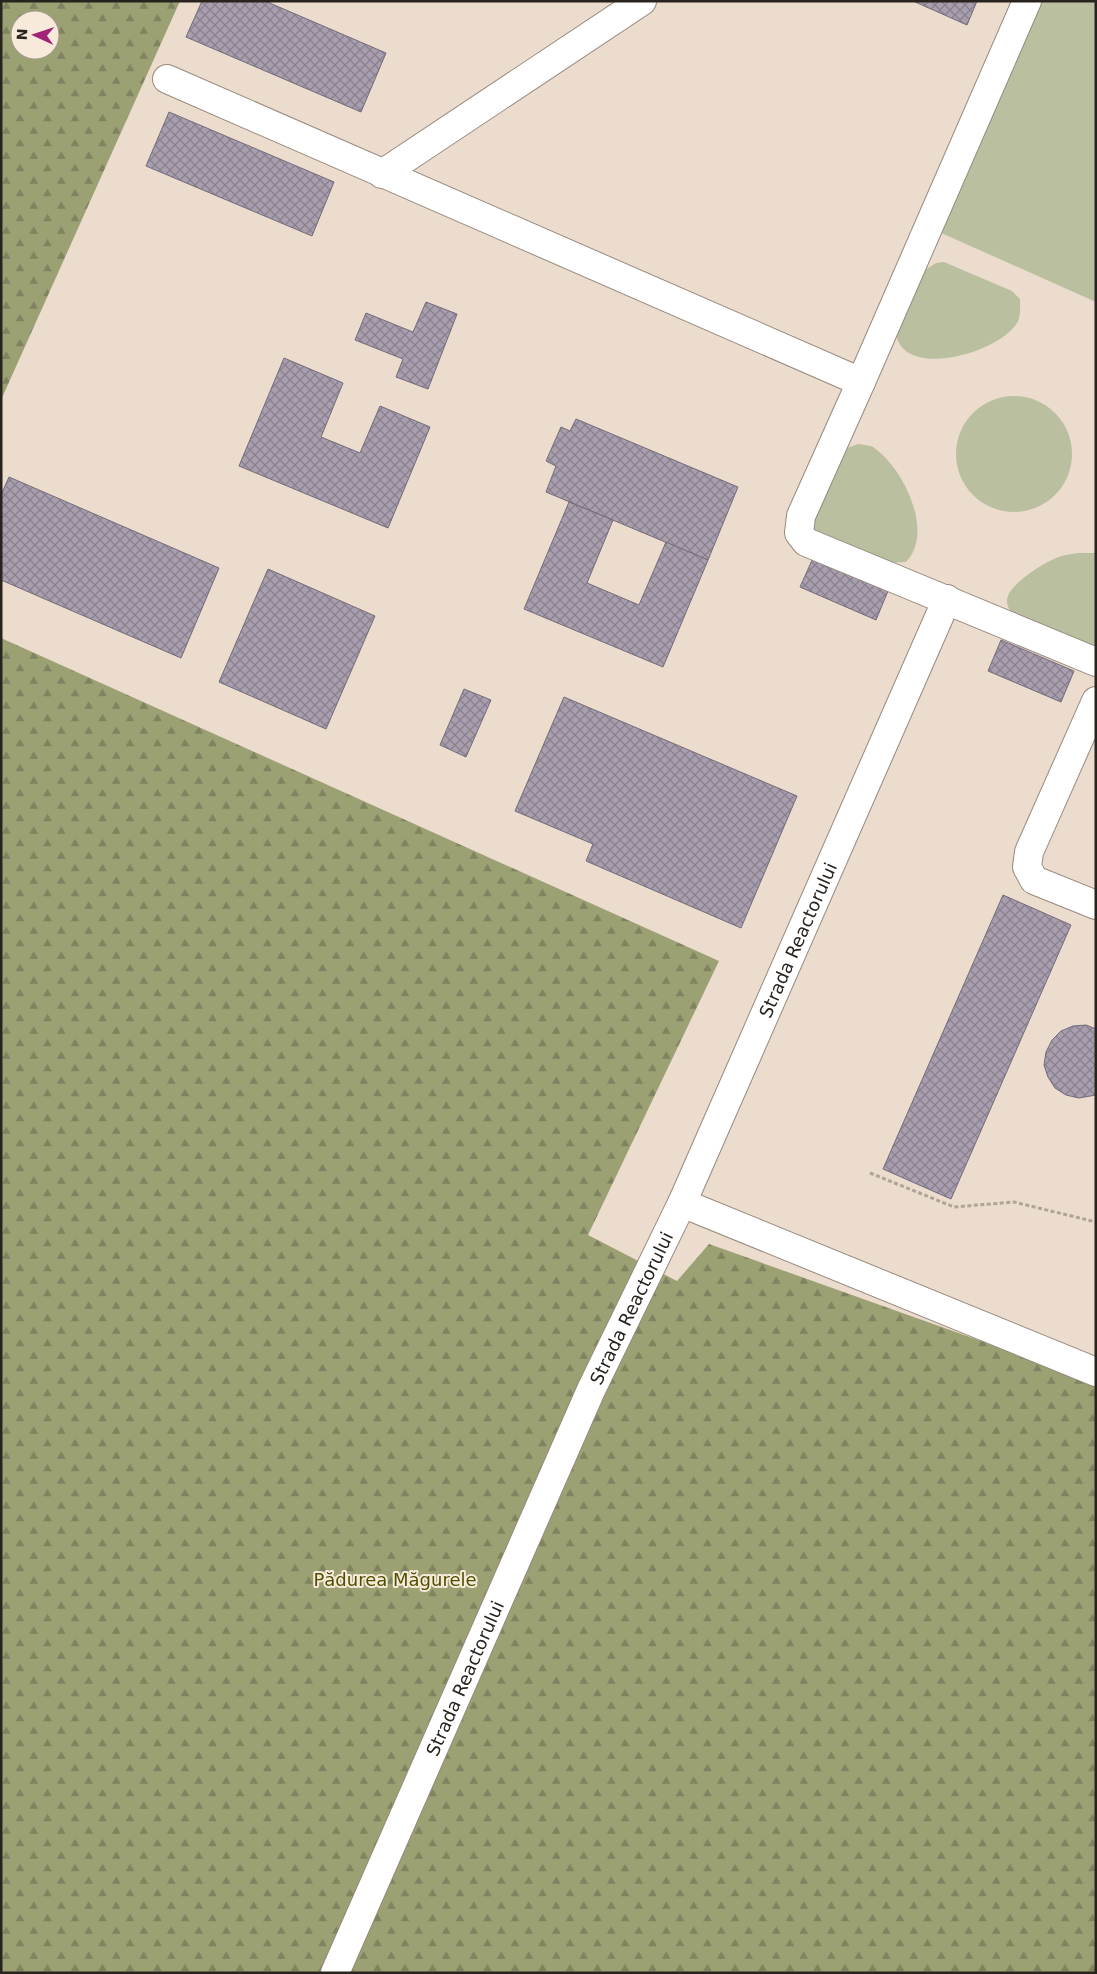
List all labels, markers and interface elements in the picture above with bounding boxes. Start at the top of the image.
north arrow [10,10,60,60]
text: N [14,28,30,41]
street label: Strada Reactorului [754,859,841,1021]
street label: Strada Reactorului [585,1228,677,1388]
park label: Pădurea Măgurele [313,1569,477,1590]
street label: Strada Reactorului [421,1597,508,1759]

